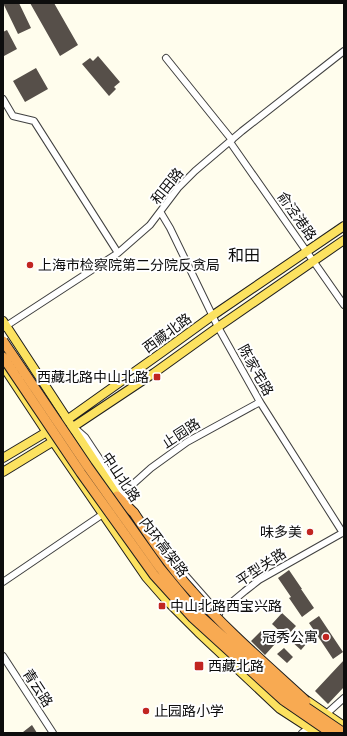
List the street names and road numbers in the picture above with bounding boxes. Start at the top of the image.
street label: 和田路 [147,164,187,208]
street label: 俞泾港路 [274,188,320,244]
street label: 西藏北路 [139,309,195,357]
street label: 陈家宅路 [235,341,277,399]
street label: 止园路 [158,414,204,452]
street label: 中山北路 [98,449,144,505]
street label: 内环高架路 [136,514,192,580]
street label: 平型关路 [233,544,289,590]
street label: 青云路 [19,665,57,711]

